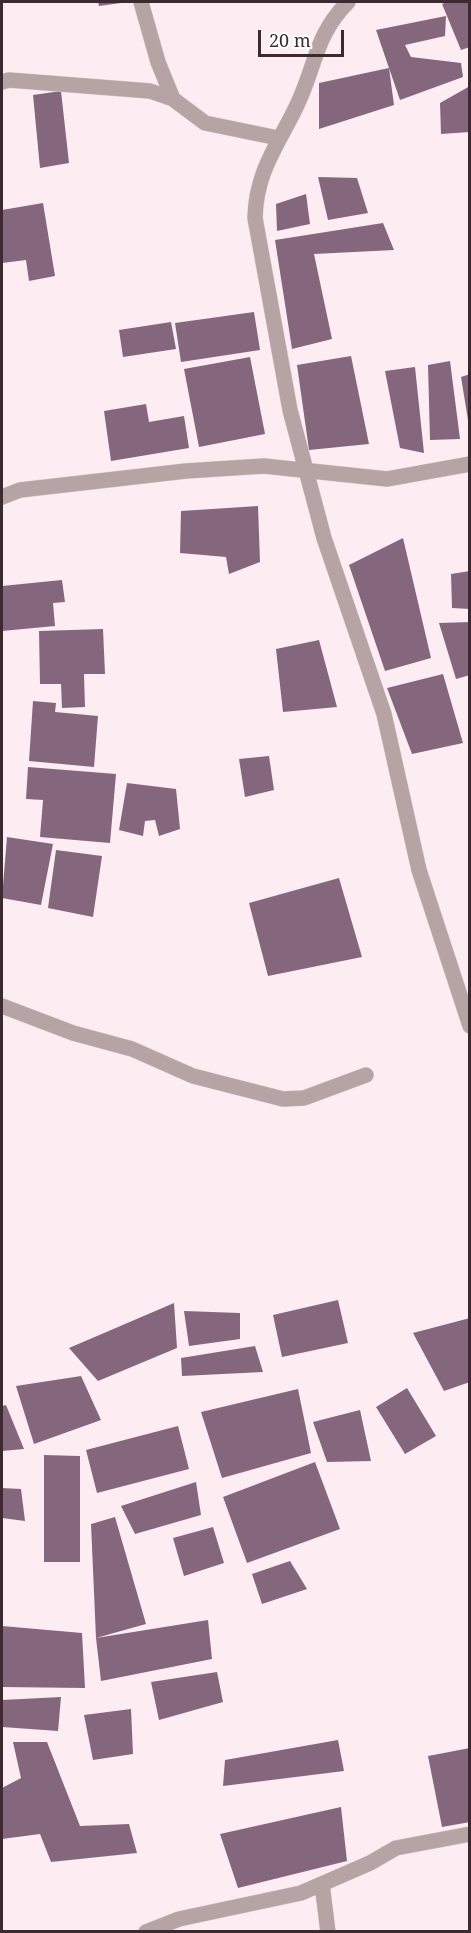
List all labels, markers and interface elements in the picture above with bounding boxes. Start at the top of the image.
scale bar [261,18,346,56]
text: 20 m [269,28,311,52]

